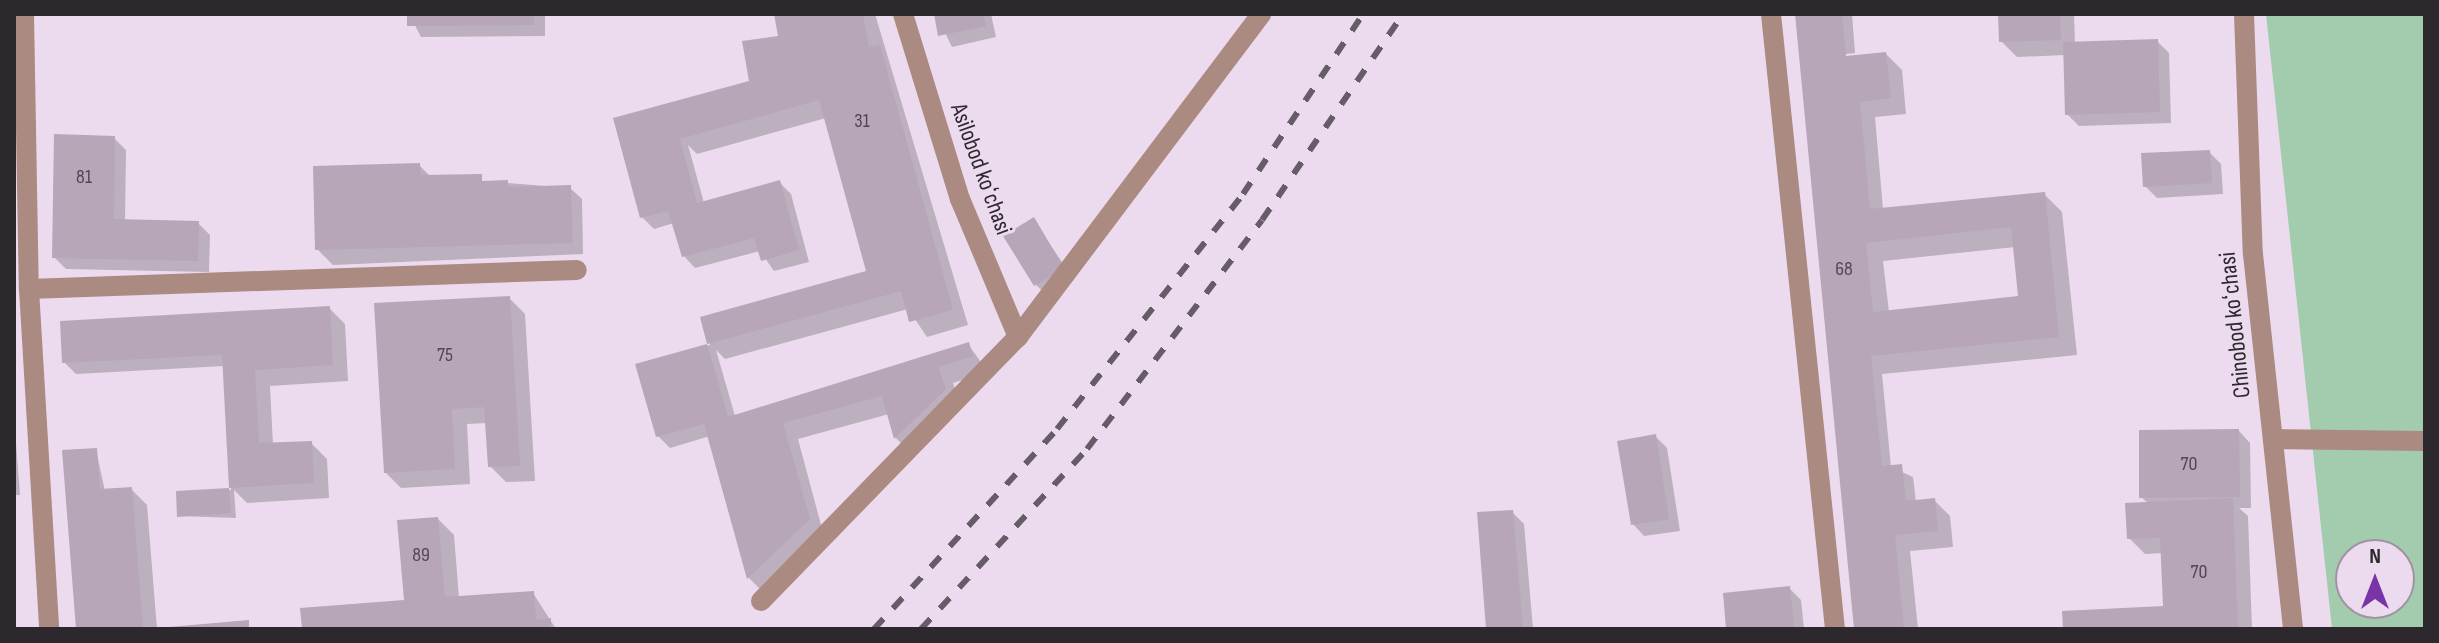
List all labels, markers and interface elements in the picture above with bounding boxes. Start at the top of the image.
street label: Asilobod koʻchasi [944,99,1018,239]
house number: 31 [854,109,870,133]
house number: 81 [76,165,92,189]
street label: Chinobod koʻchasi [2213,251,2257,399]
house number: 68 [1835,257,1853,281]
house number: 75 [437,343,453,367]
house number: 70 [2181,452,2197,476]
north arrow [2335,539,2415,619]
house number: 89 [412,543,430,567]
text: N [2369,543,2381,570]
house number: 70 [2191,560,2207,584]

